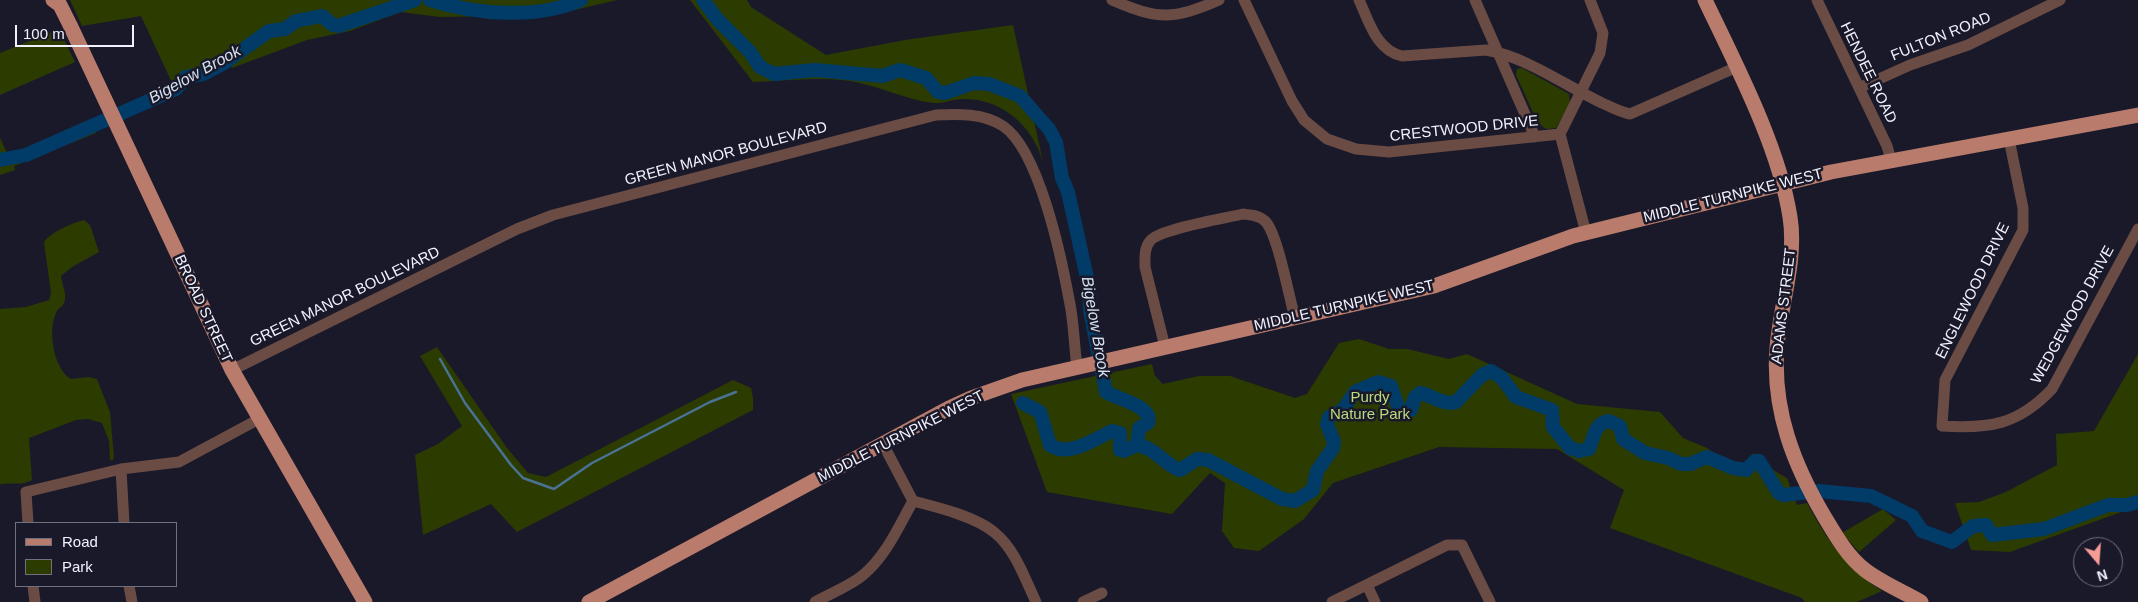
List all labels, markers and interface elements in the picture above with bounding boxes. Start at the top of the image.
street label: FULTON ROAD [1888,9,1994,65]
scale bar [18,15,136,47]
street label: HENDEE ROAD [1836,20,1900,126]
text: 100 m [23,25,65,42]
water label: Bigelow Brook [146,42,244,108]
street label: CRESTWOOD DRIVE [1389,112,1539,146]
street label: GREEN MANOR BOULEVARD [623,118,829,190]
street label: MIDDLE TURNPIKE WEST [1641,165,1825,227]
street label: ENGLEWOOD DRIVE [1932,220,2014,362]
street label: GREEN MANOR BOULEVARD [247,243,443,351]
street label: WEDGEWOOD DRIVE [2028,243,2118,387]
street label: ADAMS STREET [1768,247,1800,365]
street label: BROAD STREET [170,252,236,366]
water label: Bigelow Brook [1077,275,1113,379]
street label: MIDDLE TURNPIKE WEST [1252,277,1436,335]
street label: MIDDLE TURNPIKE WEST [815,387,987,487]
park label: Purdy Nature Park [1330,389,1410,424]
legend [15,522,178,587]
text: Road [62,533,98,550]
north arrow [2073,537,2123,587]
text: Park [62,558,93,575]
text: N [2095,566,2110,584]

